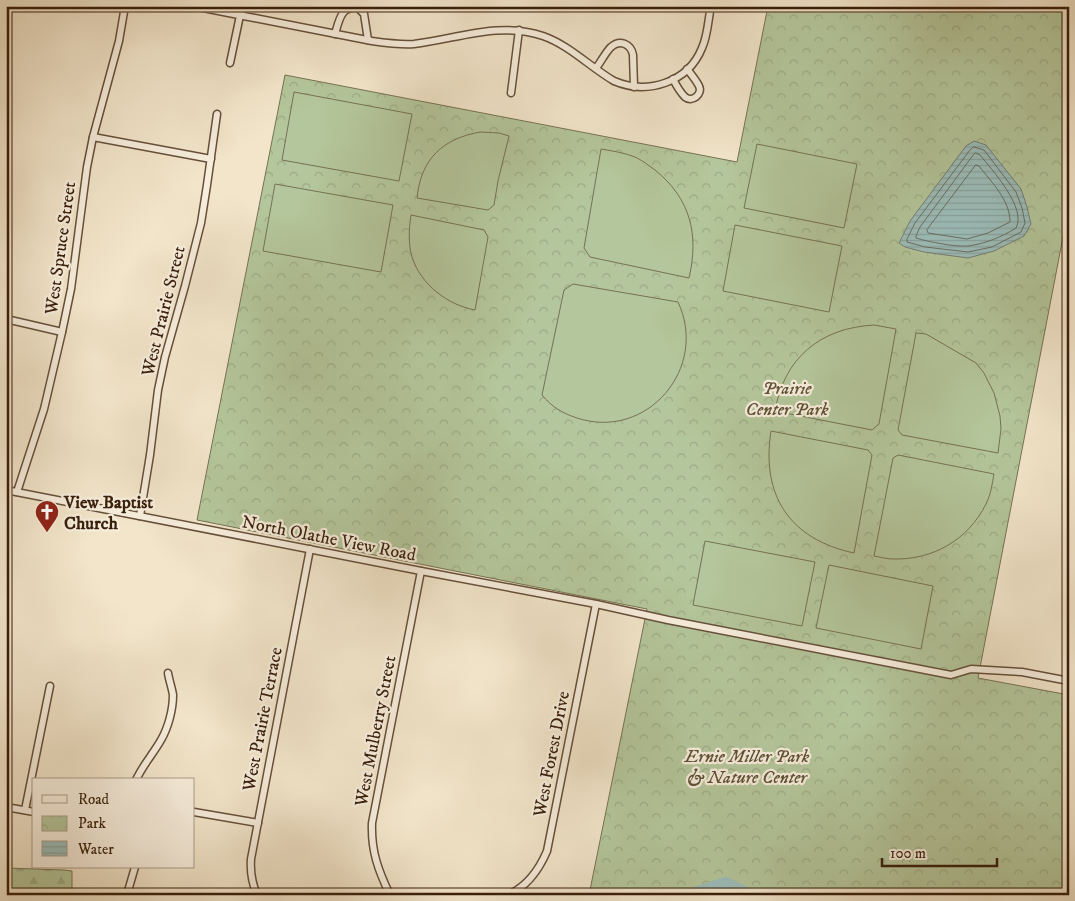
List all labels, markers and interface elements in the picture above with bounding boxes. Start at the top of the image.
street label: West Spruce Street [41,180,81,317]
street label: West Prairie Street [137,244,191,380]
park label: Prairie Center Park [746,378,829,421]
place label: View Baptist Church [63,492,153,535]
church icon: View Baptist Church [34,499,60,533]
street label: North Olathe View Road [240,511,418,567]
street label: West Prairie Terrace [238,645,288,794]
street label: West Mulberry Street [350,654,401,809]
street label: West Forest Drive [529,689,575,820]
park label: Ernie Miller Park & Nature Center [684,746,810,789]
legend [32,778,195,868]
text: Road [78,790,110,809]
text: Park [78,814,107,833]
scale bar [882,836,998,868]
text: Water [77,840,114,859]
text: 100 m [890,844,926,863]

